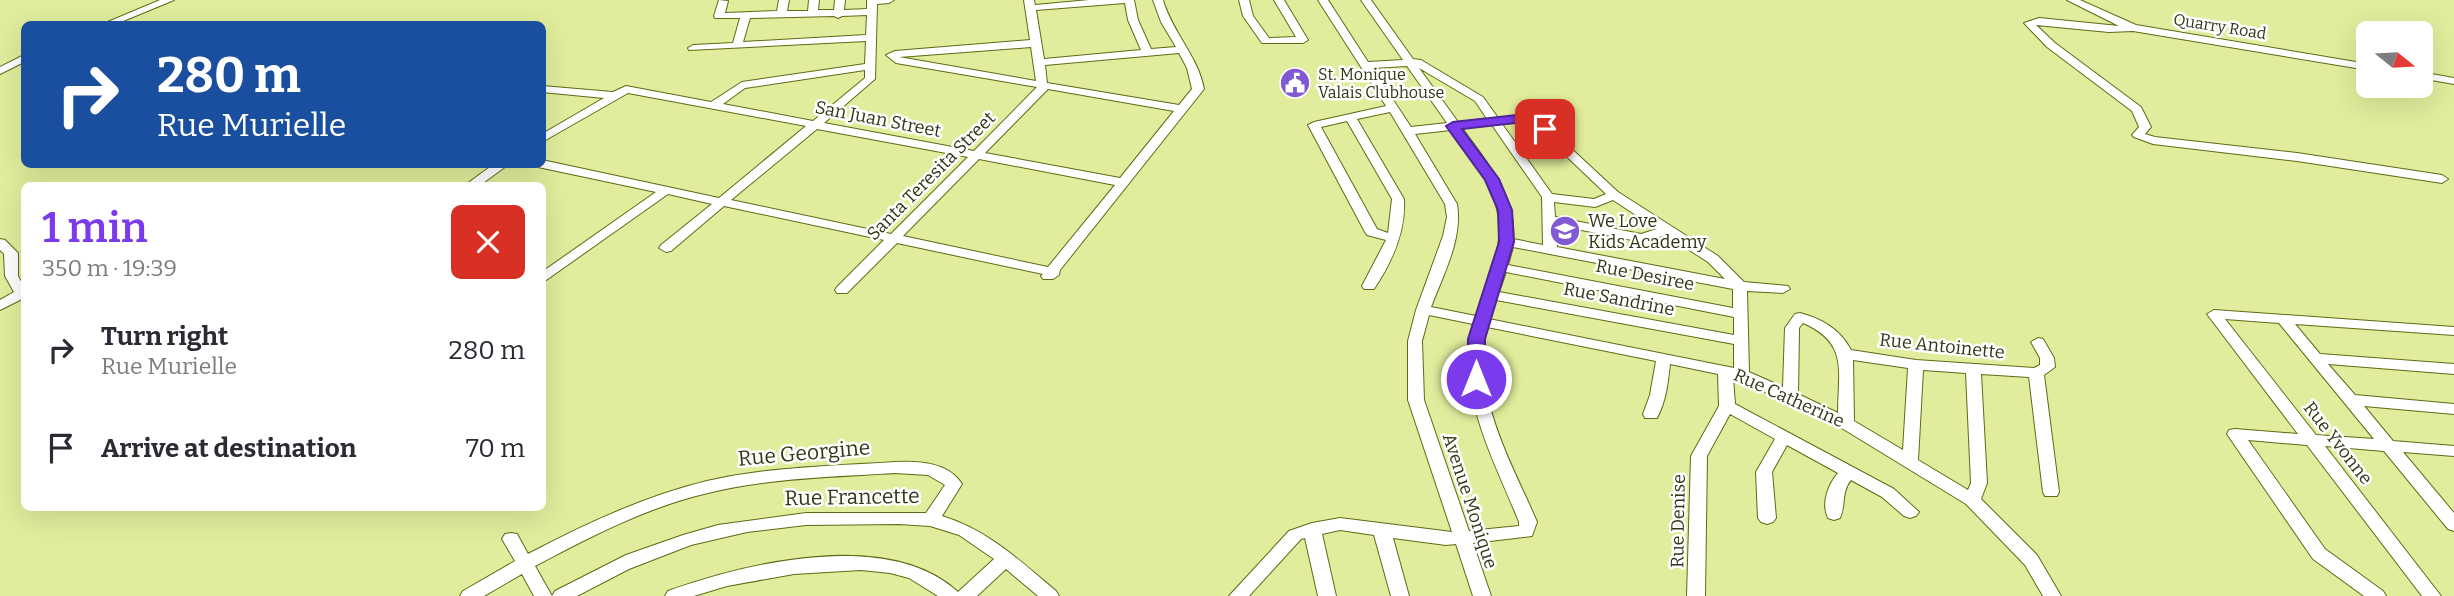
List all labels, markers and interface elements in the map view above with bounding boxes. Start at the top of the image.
street label: Quarry Road [2172,10,2268,43]
north arrow [2356,21,2432,98]
map controls [2356,21,2433,98]
text: 280 m [157,46,301,105]
icon: right [42,49,133,140]
place label: St. Monique Valais Clubhouse [1318,65,1444,102]
public building icon: St. Monique Valais Clubhouse [1278,66,1312,100]
street label: San Juan Street [813,96,943,142]
pin [1515,99,1575,159]
text: Rue Murielle [157,106,346,144]
street label: Santa Teresita Street [862,107,1000,245]
icon: arrive [1526,110,1564,148]
text: 1 min [42,203,148,253]
button: close [451,205,525,279]
place label: We Love Kids Academy [1588,210,1707,253]
school or university icon: We Love Kids Academy [1548,214,1582,248]
text: 350 m · 19:39 [42,254,177,282]
street label: Rue Desiree [1594,255,1696,295]
street label: Rue Sandrine [1562,277,1676,321]
text: Turn right [101,321,228,352]
street label: Rue Antoinette [1878,328,2006,364]
icon: right [42,331,80,369]
text: 280 m [449,335,525,366]
position arrow [1439,342,1513,416]
text: Rue Murielle [101,352,237,380]
street label: Rue Catherine [1730,364,1848,432]
street label: Rue Yvonne [2299,397,2377,489]
icon: arrive [42,429,80,467]
street label: Avenue Monique [1438,430,1502,572]
text: Arrive at destination [101,433,356,464]
text: 70 m [466,433,525,464]
street label: Rue Georgine [737,434,871,472]
street label: Rue Denise [1666,474,1690,568]
street label: Rue Francette [784,483,920,511]

